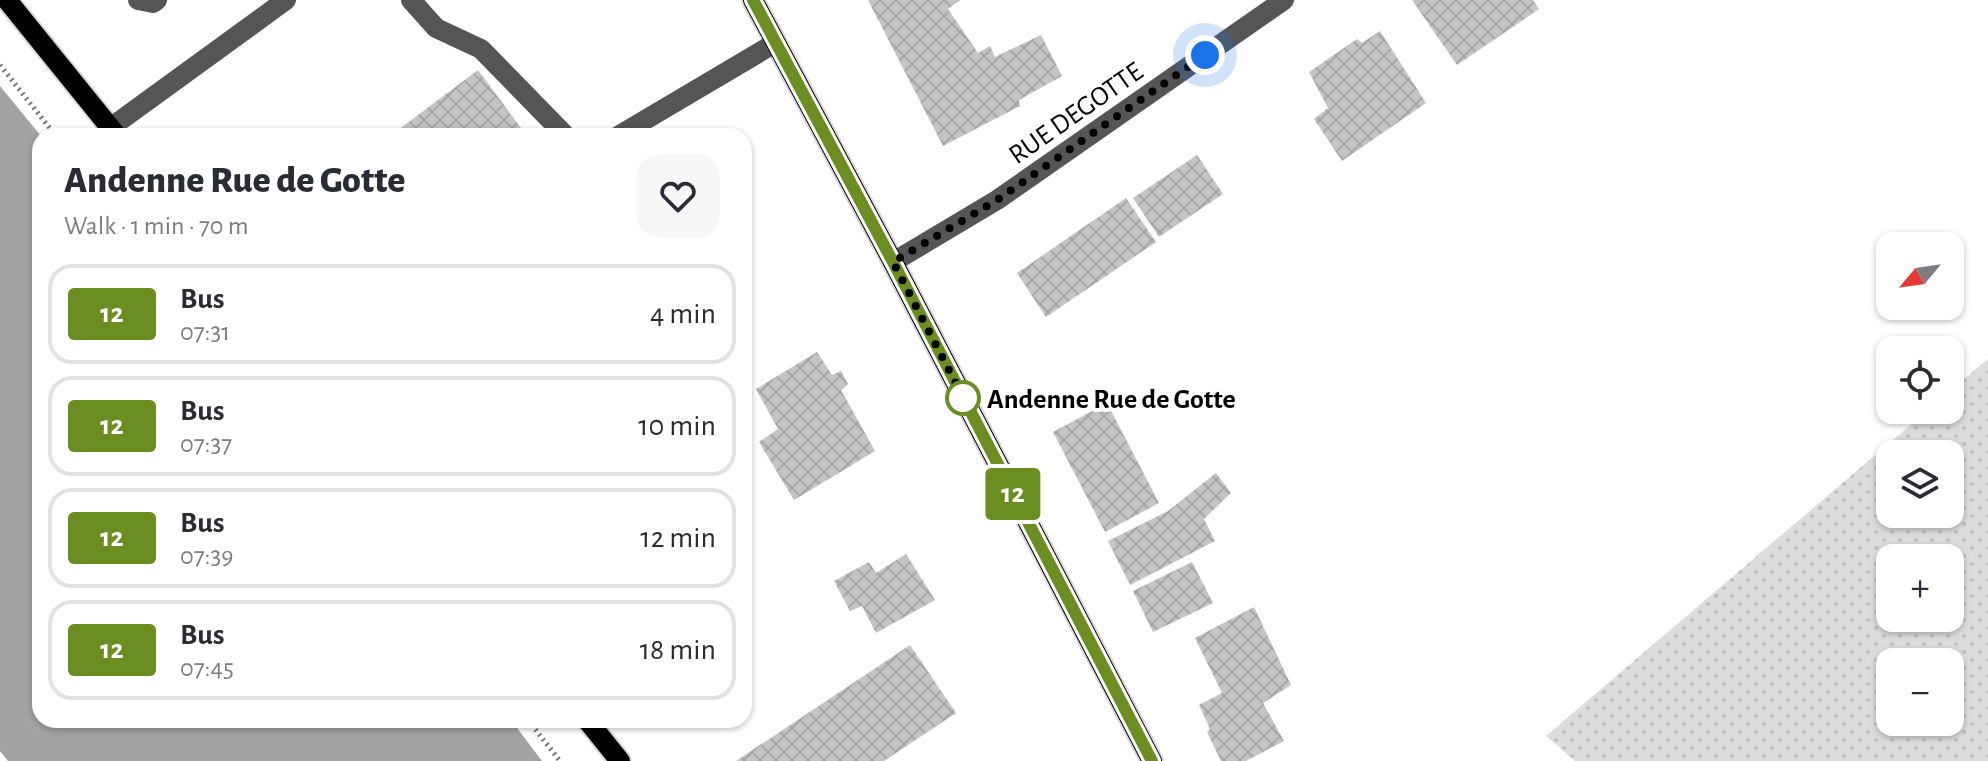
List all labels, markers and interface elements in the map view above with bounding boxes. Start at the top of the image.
your location [1185,35,1225,75]
street label: RUE DEGOTTE [1004,57,1148,170]
button: heart [636,154,720,238]
text: Andenne Rue de Gotte [64,162,405,200]
text: Walk · 1 min · 70 m [64,213,249,239]
north arrow [1876,232,1964,320]
map controls [1876,232,1964,736]
text: Bus [180,284,225,314]
text: 4 min [650,299,716,329]
text: 12 [100,300,124,328]
text: 07:31 [180,319,230,345]
button: locate [1876,336,1964,424]
marker: Andenne Rue de Gotte [946,381,980,415]
place label: Andenne Rue de Gotte [987,386,1236,414]
text: Bus [180,396,225,426]
text: 10 min [638,411,716,441]
text: 12 [100,412,124,440]
text: 07:37 [180,431,232,457]
button: layers [1876,440,1964,528]
line badge: 12 [977,468,1049,520]
text: 12 [1001,480,1025,508]
text: Bus [180,508,225,538]
text: 12 min [640,523,716,553]
text: 12 [100,524,124,552]
text: 07:39 [180,543,233,569]
button: + [1876,544,1964,632]
text: Bus [180,620,225,650]
text: 18 min [640,635,716,665]
text: 12 [100,636,124,664]
button: − [1876,648,1964,736]
text: 07:45 [180,655,234,681]

